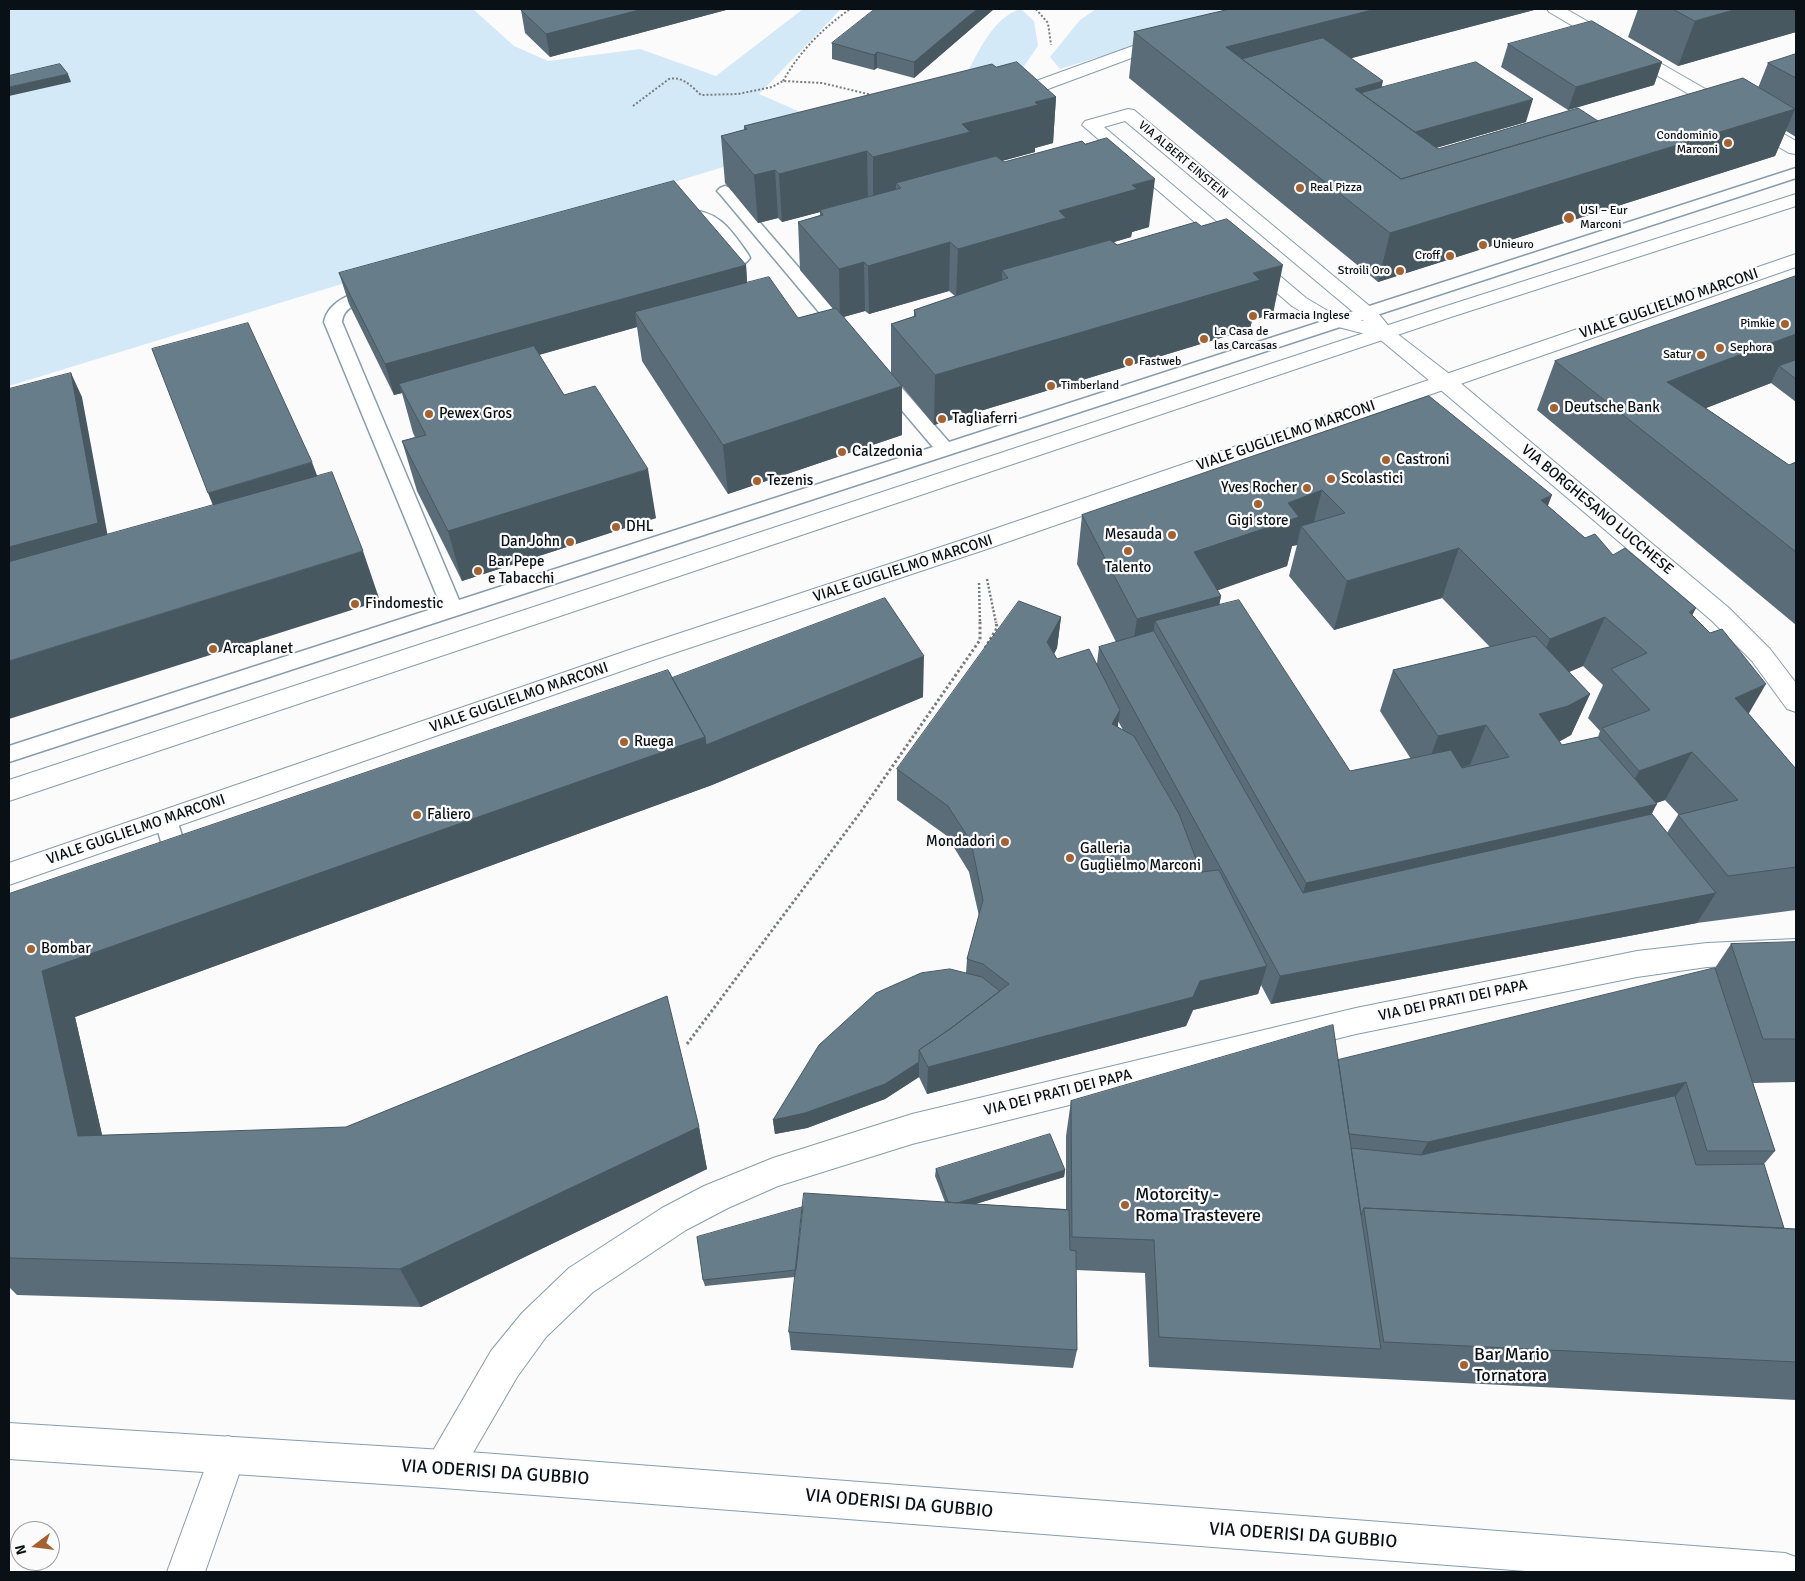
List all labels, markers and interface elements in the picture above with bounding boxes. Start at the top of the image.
street label: VIA ALBERT EINSTEIN [1135,118,1231,202]
place label: Condominio Marconi [1657,129,1718,157]
marker: Condominio Marconi [1722,137,1734,149]
place label: Real Pizza [1310,181,1362,195]
marker: Real Pizza [1294,182,1306,194]
place label: USI – Eur Marconi [1580,204,1627,232]
marker: USI – Eur Marconi [1562,211,1576,225]
place label: Unieuro [1493,238,1534,252]
marker: Unieuro [1477,239,1489,251]
place label: Croff [1415,249,1440,263]
marker: Croff [1444,250,1456,262]
place label: Stroili Oro [1338,264,1390,278]
marker: Stroili Oro [1394,265,1406,277]
street label: VIALE GUGLIELMO MARCONI [1577,265,1761,343]
place label: Farmacia Inglese [1263,309,1350,323]
marker: Farmacia Inglese [1247,310,1259,322]
place label: Pimkie [1740,317,1775,331]
marker: Pimkie [1779,318,1791,330]
place label: La Casa de las Carcasas [1214,325,1277,353]
marker: La Casa de las Carcasas [1198,333,1210,345]
place label: Sephora [1730,341,1772,355]
marker: Sephora [1714,342,1726,354]
place label: Satur [1663,348,1691,362]
marker: Satur [1695,349,1707,361]
place label: Fastweb [1139,355,1181,369]
marker: Fastweb [1123,356,1135,368]
place label: Timberland [1061,379,1119,393]
marker: Timberland [1045,380,1057,392]
street label: VIALE GUGLIELMO MARCONI [1194,397,1378,475]
place label: Deutsche Bank [1564,399,1660,417]
marker: Deutsche Bank [1548,402,1560,414]
place label: Pewex Gros [439,405,512,423]
marker: Pewex Gros [423,408,435,420]
place label: Tagliaferri [952,410,1018,428]
marker: Tagliaferri [936,413,948,425]
street label: VIA BORGHESANO LUCCHESE [1517,441,1677,579]
place label: Calzedonia [852,443,923,461]
marker: Calzedonia [836,446,848,458]
place label: Castroni [1396,451,1450,469]
marker: Castroni [1380,454,1392,466]
place label: Scolastici [1341,470,1403,488]
place label: Tezenis [767,472,813,490]
marker: Scolastici [1325,473,1337,485]
marker: Tezenis [751,475,763,487]
place label: Yves Rocher [1221,479,1297,497]
marker: Yves Rocher [1301,482,1313,494]
marker: Gigi store [1252,498,1264,510]
place label: Gigi store [1227,512,1289,530]
place label: DHL [626,518,654,536]
marker: DHL [610,521,622,533]
place label: Mesauda [1104,526,1162,544]
marker: Mesauda [1166,529,1178,541]
street label: VIALE GUGLIELMO MARCONI [811,531,995,607]
place label: Dan John [500,533,560,551]
marker: Dan John [564,536,576,548]
marker: Talento [1122,545,1134,557]
place label: Bar Pepe e Tabacchi [488,553,554,588]
place label: Talento [1105,559,1151,577]
marker: Bar Pepe e Tabacchi [472,565,484,577]
place label: Findomestic [365,595,443,613]
marker: Findomestic [349,598,361,610]
place label: Arcaplanet [223,640,293,658]
marker: Arcaplanet [207,643,219,655]
street label: VIALE GUGLIELMO MARCONI [427,659,611,737]
place label: Ruega [634,733,674,751]
marker: Ruega [618,736,630,748]
street label: VIALE GUGLIELMO MARCONI [44,791,228,869]
place label: Faliero [427,806,471,824]
marker: Faliero [411,809,423,821]
place label: Mondadori [926,833,995,851]
marker: Mondadori [999,836,1011,848]
place label: Galleria Guglielmo Marconi [1080,840,1201,875]
marker: Galleria Guglielmo Marconi [1064,852,1076,864]
place label: Bombar [41,940,91,958]
marker: Bombar [25,943,37,955]
street label: VIA DEI PRATI DEI PAPA [1377,976,1529,1026]
street label: VIA DEI PRATI DEI PAPA [982,1066,1134,1120]
place label: Motorcity - Roma Trastevere [1135,1184,1261,1226]
marker: Motorcity - Roma Trastevere [1119,1199,1131,1211]
place label: Bar Mario Tornatora [1474,1344,1549,1386]
marker: Bar Mario Tornatora [1458,1359,1470,1371]
street label: VIA ODERISI DA GUBBIO [400,1456,590,1490]
street label: VIA ODERISI DA GUBBIO [804,1485,994,1523]
street label: VIA ODERISI DA GUBBIO [1208,1519,1398,1553]
north arrow [10,1521,60,1571]
text: N [12,1543,30,1557]

